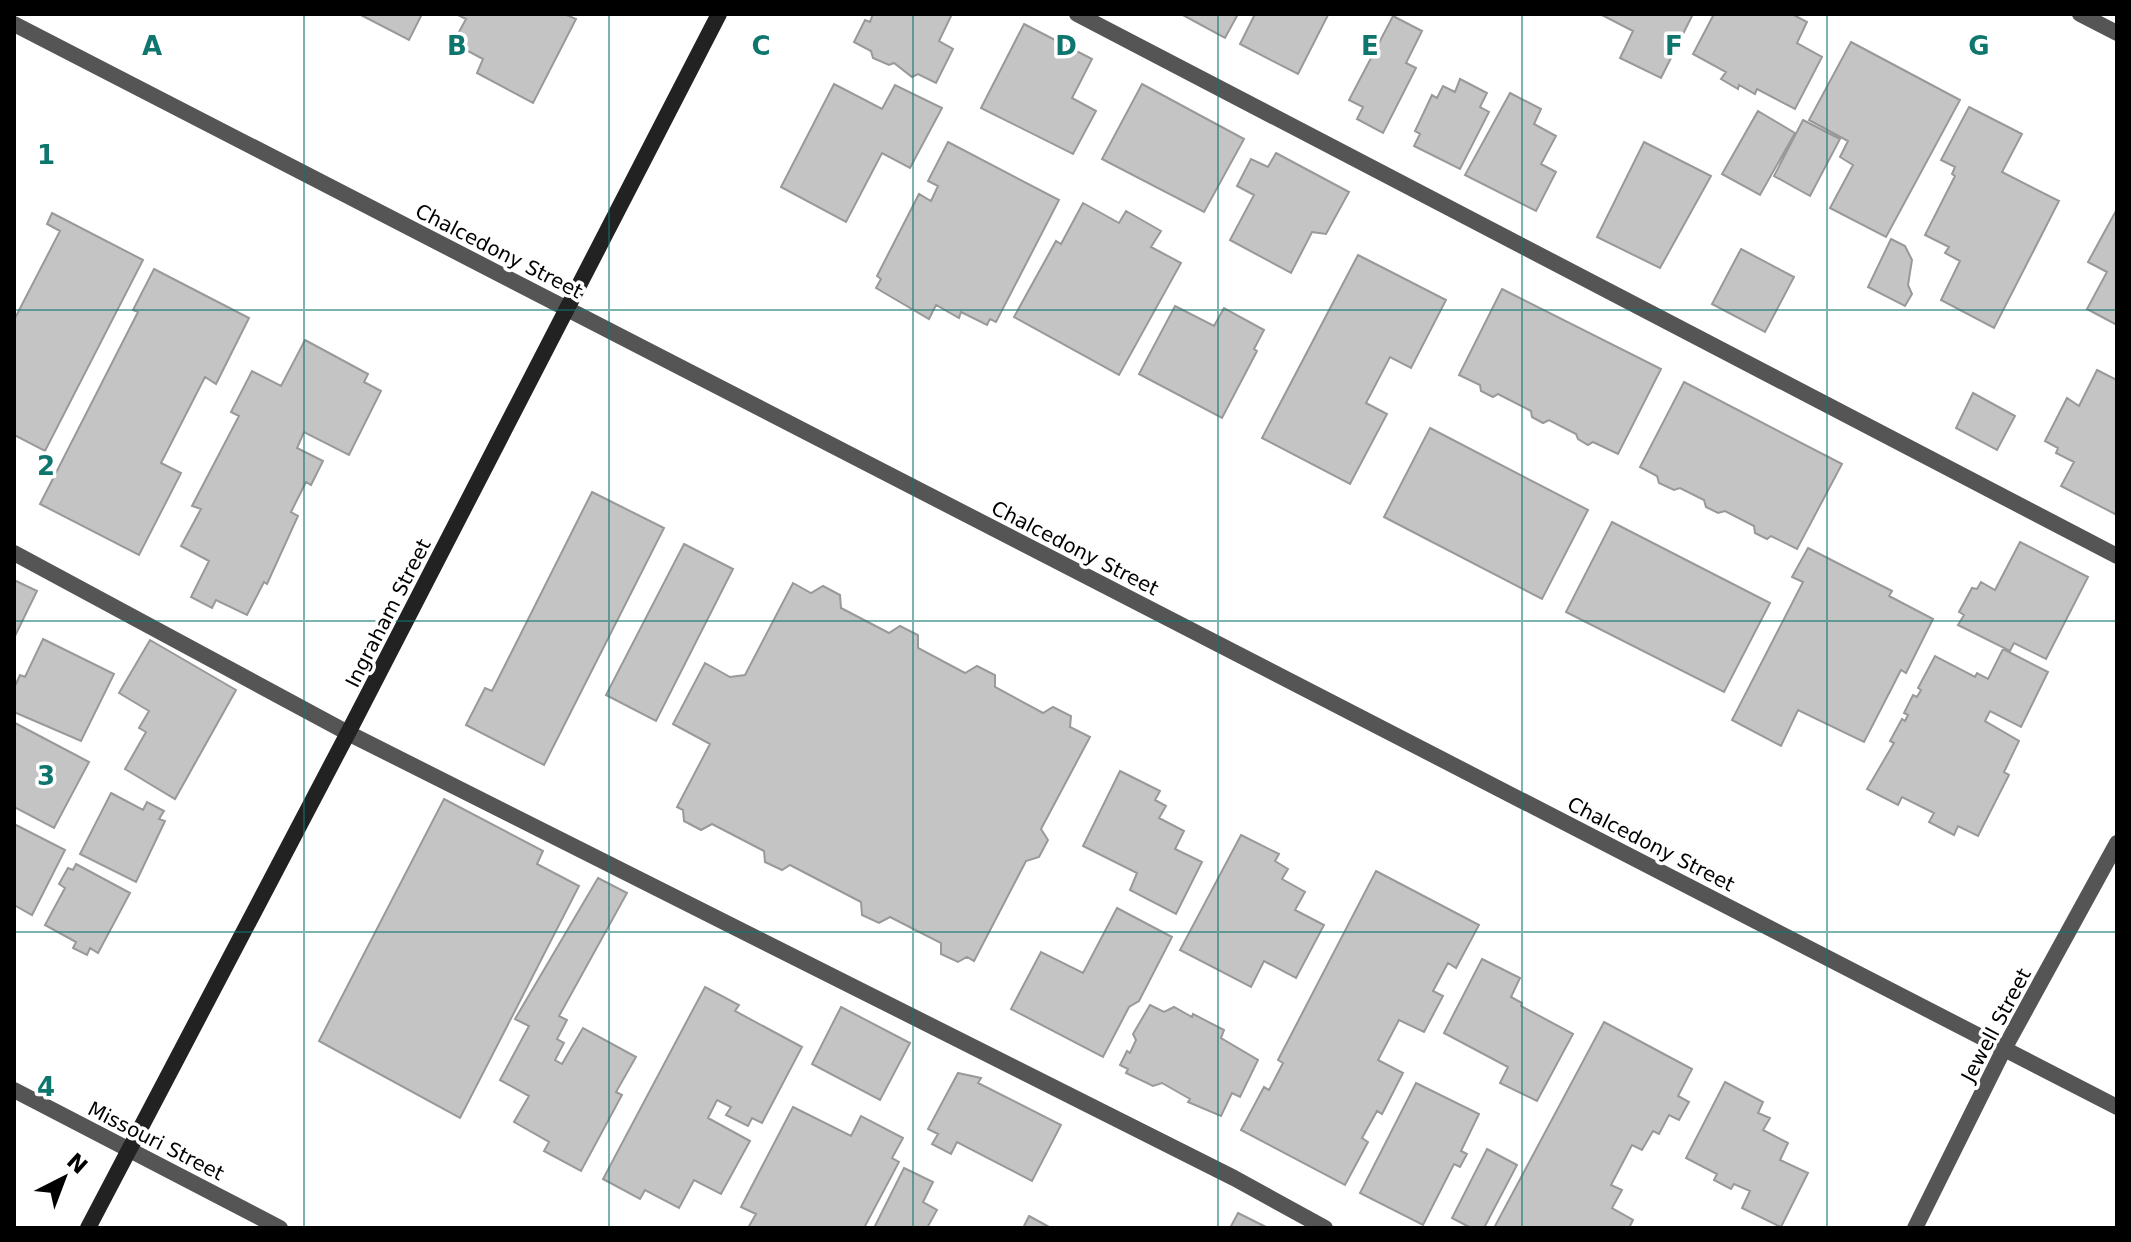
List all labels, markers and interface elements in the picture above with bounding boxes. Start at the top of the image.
text: A [142,31,162,61]
text: B [447,31,467,61]
text: C [751,31,771,61]
text: D [1055,31,1077,61]
text: E [1361,31,1379,61]
text: F [1665,31,1683,61]
text: G [1968,31,1990,61]
text: 1 [37,140,55,170]
street label: Chalcedony Street [411,198,587,304]
text: 2 [37,451,55,481]
street label: Chalcedony Street [987,495,1163,601]
street label: Ingraham Street [340,535,436,691]
text: 3 [37,761,55,791]
street label: Chalcedony Street [1563,791,1739,897]
street label: Jewell Street [1955,964,2036,1088]
text: 4 [37,1072,55,1102]
street label: Missouri Street [84,1096,228,1186]
north arrow [24,1138,104,1218]
text: N [62,1148,92,1179]

